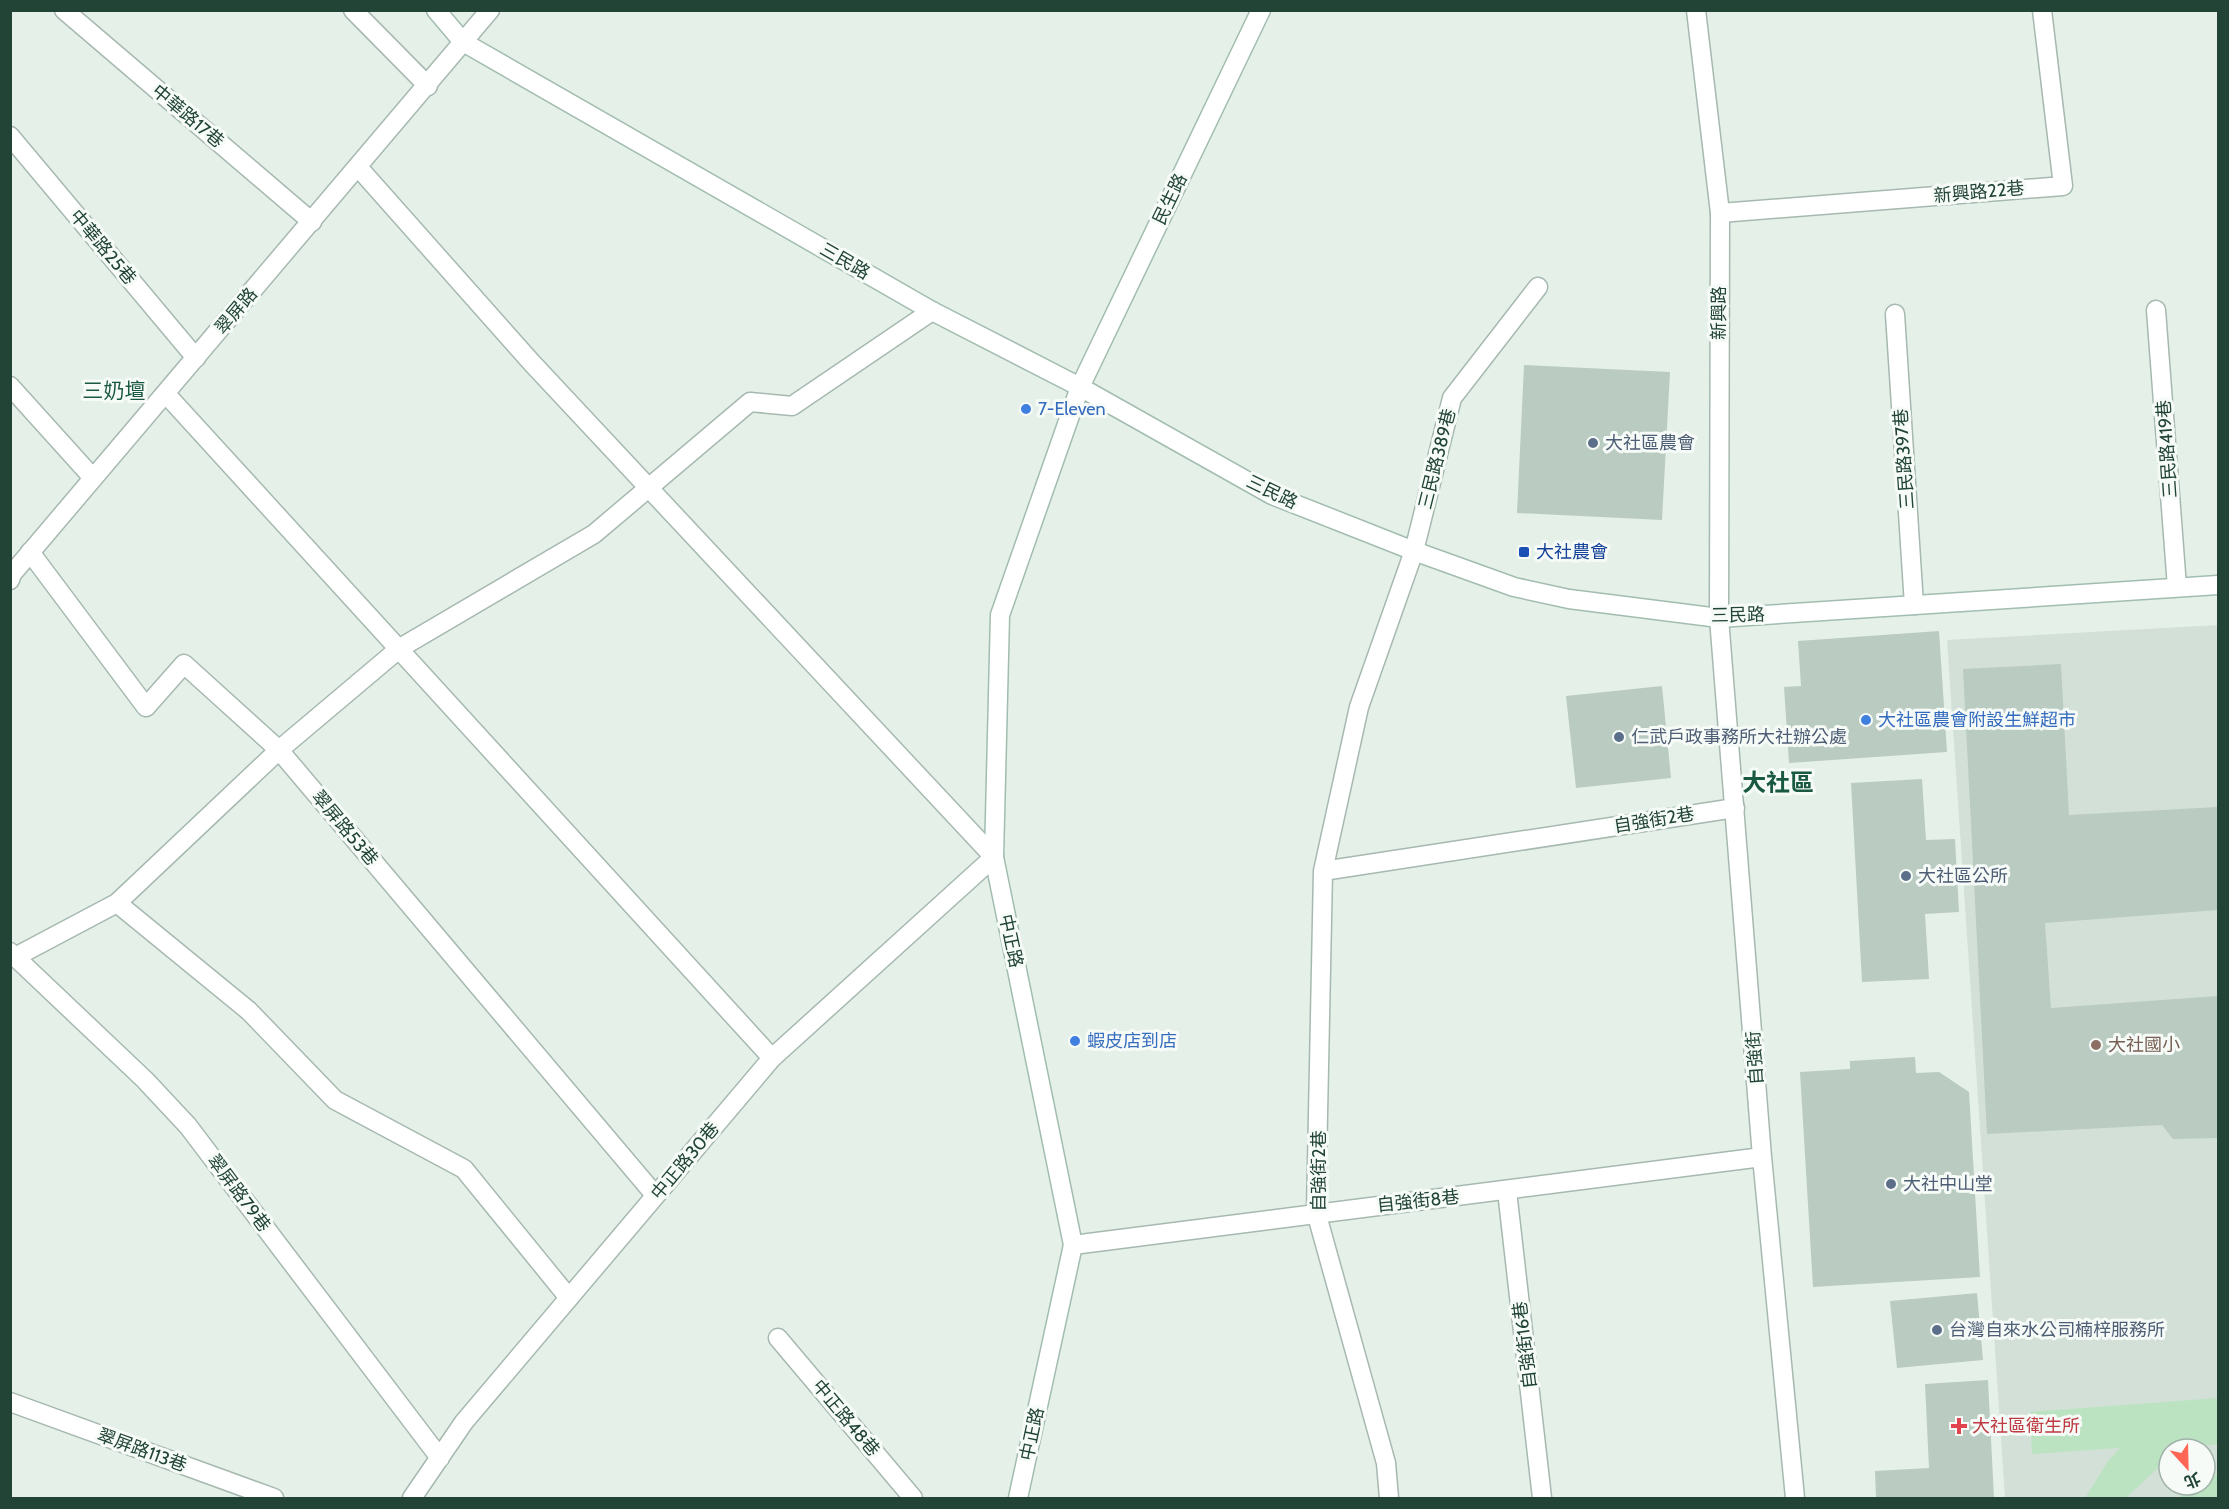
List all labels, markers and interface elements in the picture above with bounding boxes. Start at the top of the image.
street label: 中華路17巷 [148,80,228,152]
street label: 民生路 [1148,170,1192,228]
street label: 新興路22巷 [1933,177,2025,207]
street label: 中華路25巷 [65,205,141,289]
street label: 三民路 [816,238,874,284]
street label: 翠屏路 [210,283,262,339]
street label: 新興路 [1708,286,1730,340]
district label: 三奶壇 [83,378,146,403]
place label: 7-Eleven [1038,398,1106,420]
street label: 三民路419巷 [2153,399,2181,499]
marker: 7-Eleven [1019,402,1033,416]
street label: 三民路389巷 [1414,406,1460,512]
street label: 三民路397巷 [1890,408,1918,510]
place label: 大社區農會 [1605,432,1695,454]
marker: 大社區農會 [1586,436,1600,450]
street label: 三民路 [1243,470,1301,514]
place label: 大社農會 [1536,541,1608,563]
marker: 大社農會 [1517,545,1531,559]
street label: 三民路 [1711,604,1765,626]
place label: 大社區農會附設生鮮超市 [1878,709,2076,731]
marker: 大社區農會附設生鮮超市 [1859,713,1873,727]
place label: 仁武戶政事務所大社辦公處 [1631,726,1847,748]
marker: 仁武戶政事務所大社辦公處 [1612,730,1626,744]
district label: 大社區 [1742,768,1814,797]
street label: 翠屏路53巷 [307,786,383,870]
street label: 自強街2巷 [1612,803,1696,837]
place label: 大社區公所 [1918,865,2008,887]
marker: 大社區公所 [1899,869,1913,883]
street label: 中正路 [995,912,1027,970]
place label: 蝦皮店到店 [1087,1030,1177,1052]
street label: 自強街 [1742,1030,1768,1086]
marker: 蝦皮店到店 [1068,1034,1082,1048]
place label: 大社國小 [2108,1034,2180,1056]
marker: 大社國小 [2089,1038,2103,1052]
street label: 中正路30巷 [646,1118,724,1204]
street label: 自強街2巷 [1308,1130,1330,1212]
street label: 翠屏路79巷 [203,1150,275,1236]
place label: 大社中山堂 [1903,1173,1993,1195]
marker: 大社中山堂 [1884,1177,1898,1191]
street label: 自強街8巷 [1376,1186,1460,1216]
street label: 自強街16巷 [1509,1300,1541,1390]
place label: 台灣自來水公司楠梓服務所 [1949,1319,2165,1341]
marker: 台灣自來水公司楠梓服務所 [1930,1323,1944,1337]
street label: 中正路48巷 [808,1375,884,1461]
street label: 中正路 [1016,1405,1048,1463]
place label: 大社區衛生所 [1972,1415,2080,1437]
marker: 大社區衛生所 [1950,1417,1968,1435]
street label: 翠屏路113巷 [94,1424,190,1476]
north arrow [2157,1437,2217,1497]
text: 北 [2181,1469,2203,1492]

